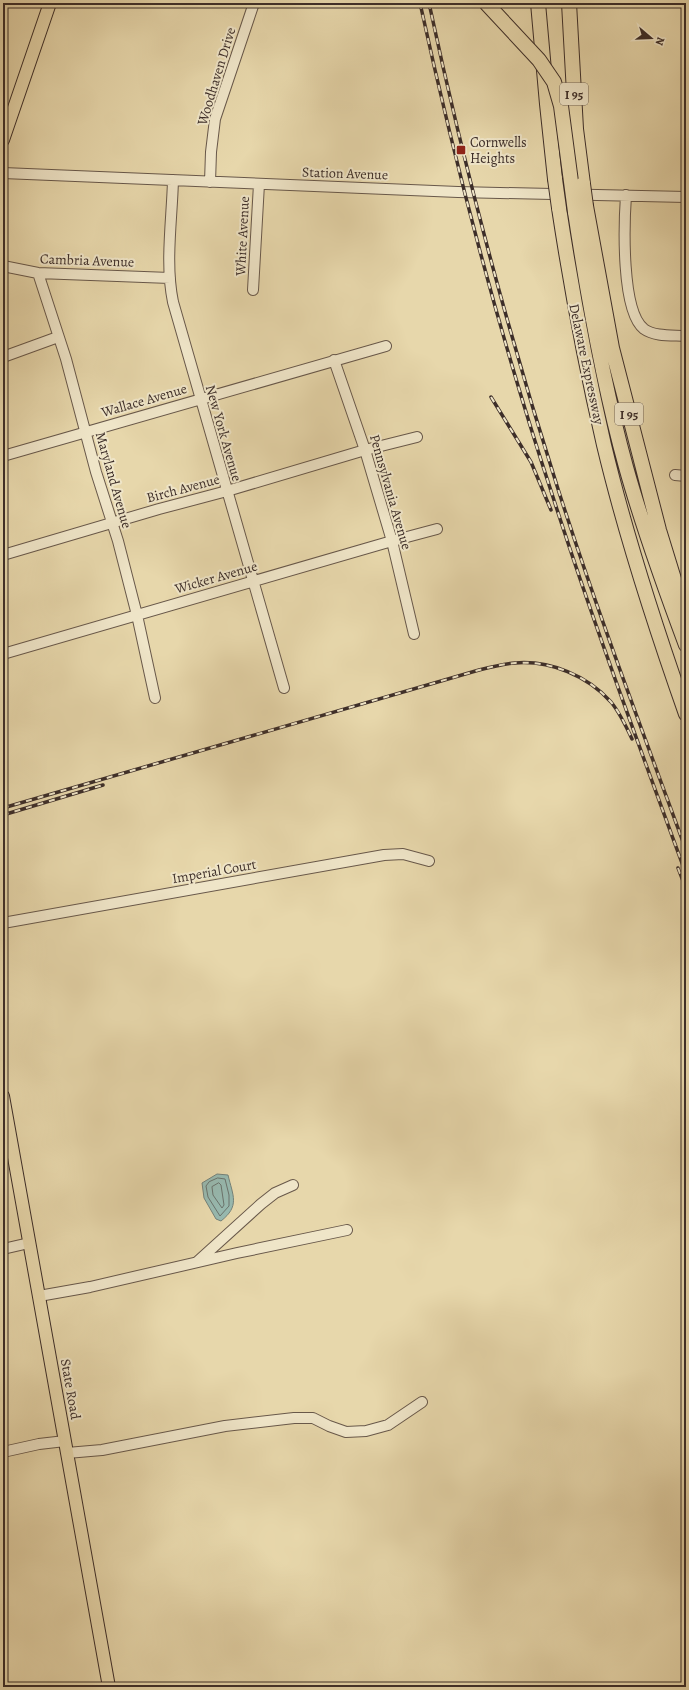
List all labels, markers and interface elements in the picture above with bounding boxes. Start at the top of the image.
north arrow [631,18,671,58]
street label: Woodhaven Drive [192,25,240,128]
text: N [652,35,668,47]
road number: I 95 [560,83,588,105]
place label: Cornwells Heights [470,133,527,168]
marker: Cornwells Heights [455,144,467,156]
street label: Station Avenue [302,163,388,184]
street label: White Avenue [231,196,254,277]
street label: Cambria Avenue [40,249,134,272]
street label: Delaware Expressway [564,302,609,427]
street label: Wallace Avenue [98,379,189,422]
street label: New York Avenue [201,383,246,484]
road number: I 95 [615,403,643,425]
street label: Maryland Avenue [91,430,136,531]
street label: Pennsylvania Avenue [365,432,416,552]
street label: Birch Avenue [144,470,222,507]
street label: Wicker Avenue [172,557,260,599]
street label: Imperial Court [170,855,258,888]
street label: State Road [56,1357,85,1421]

